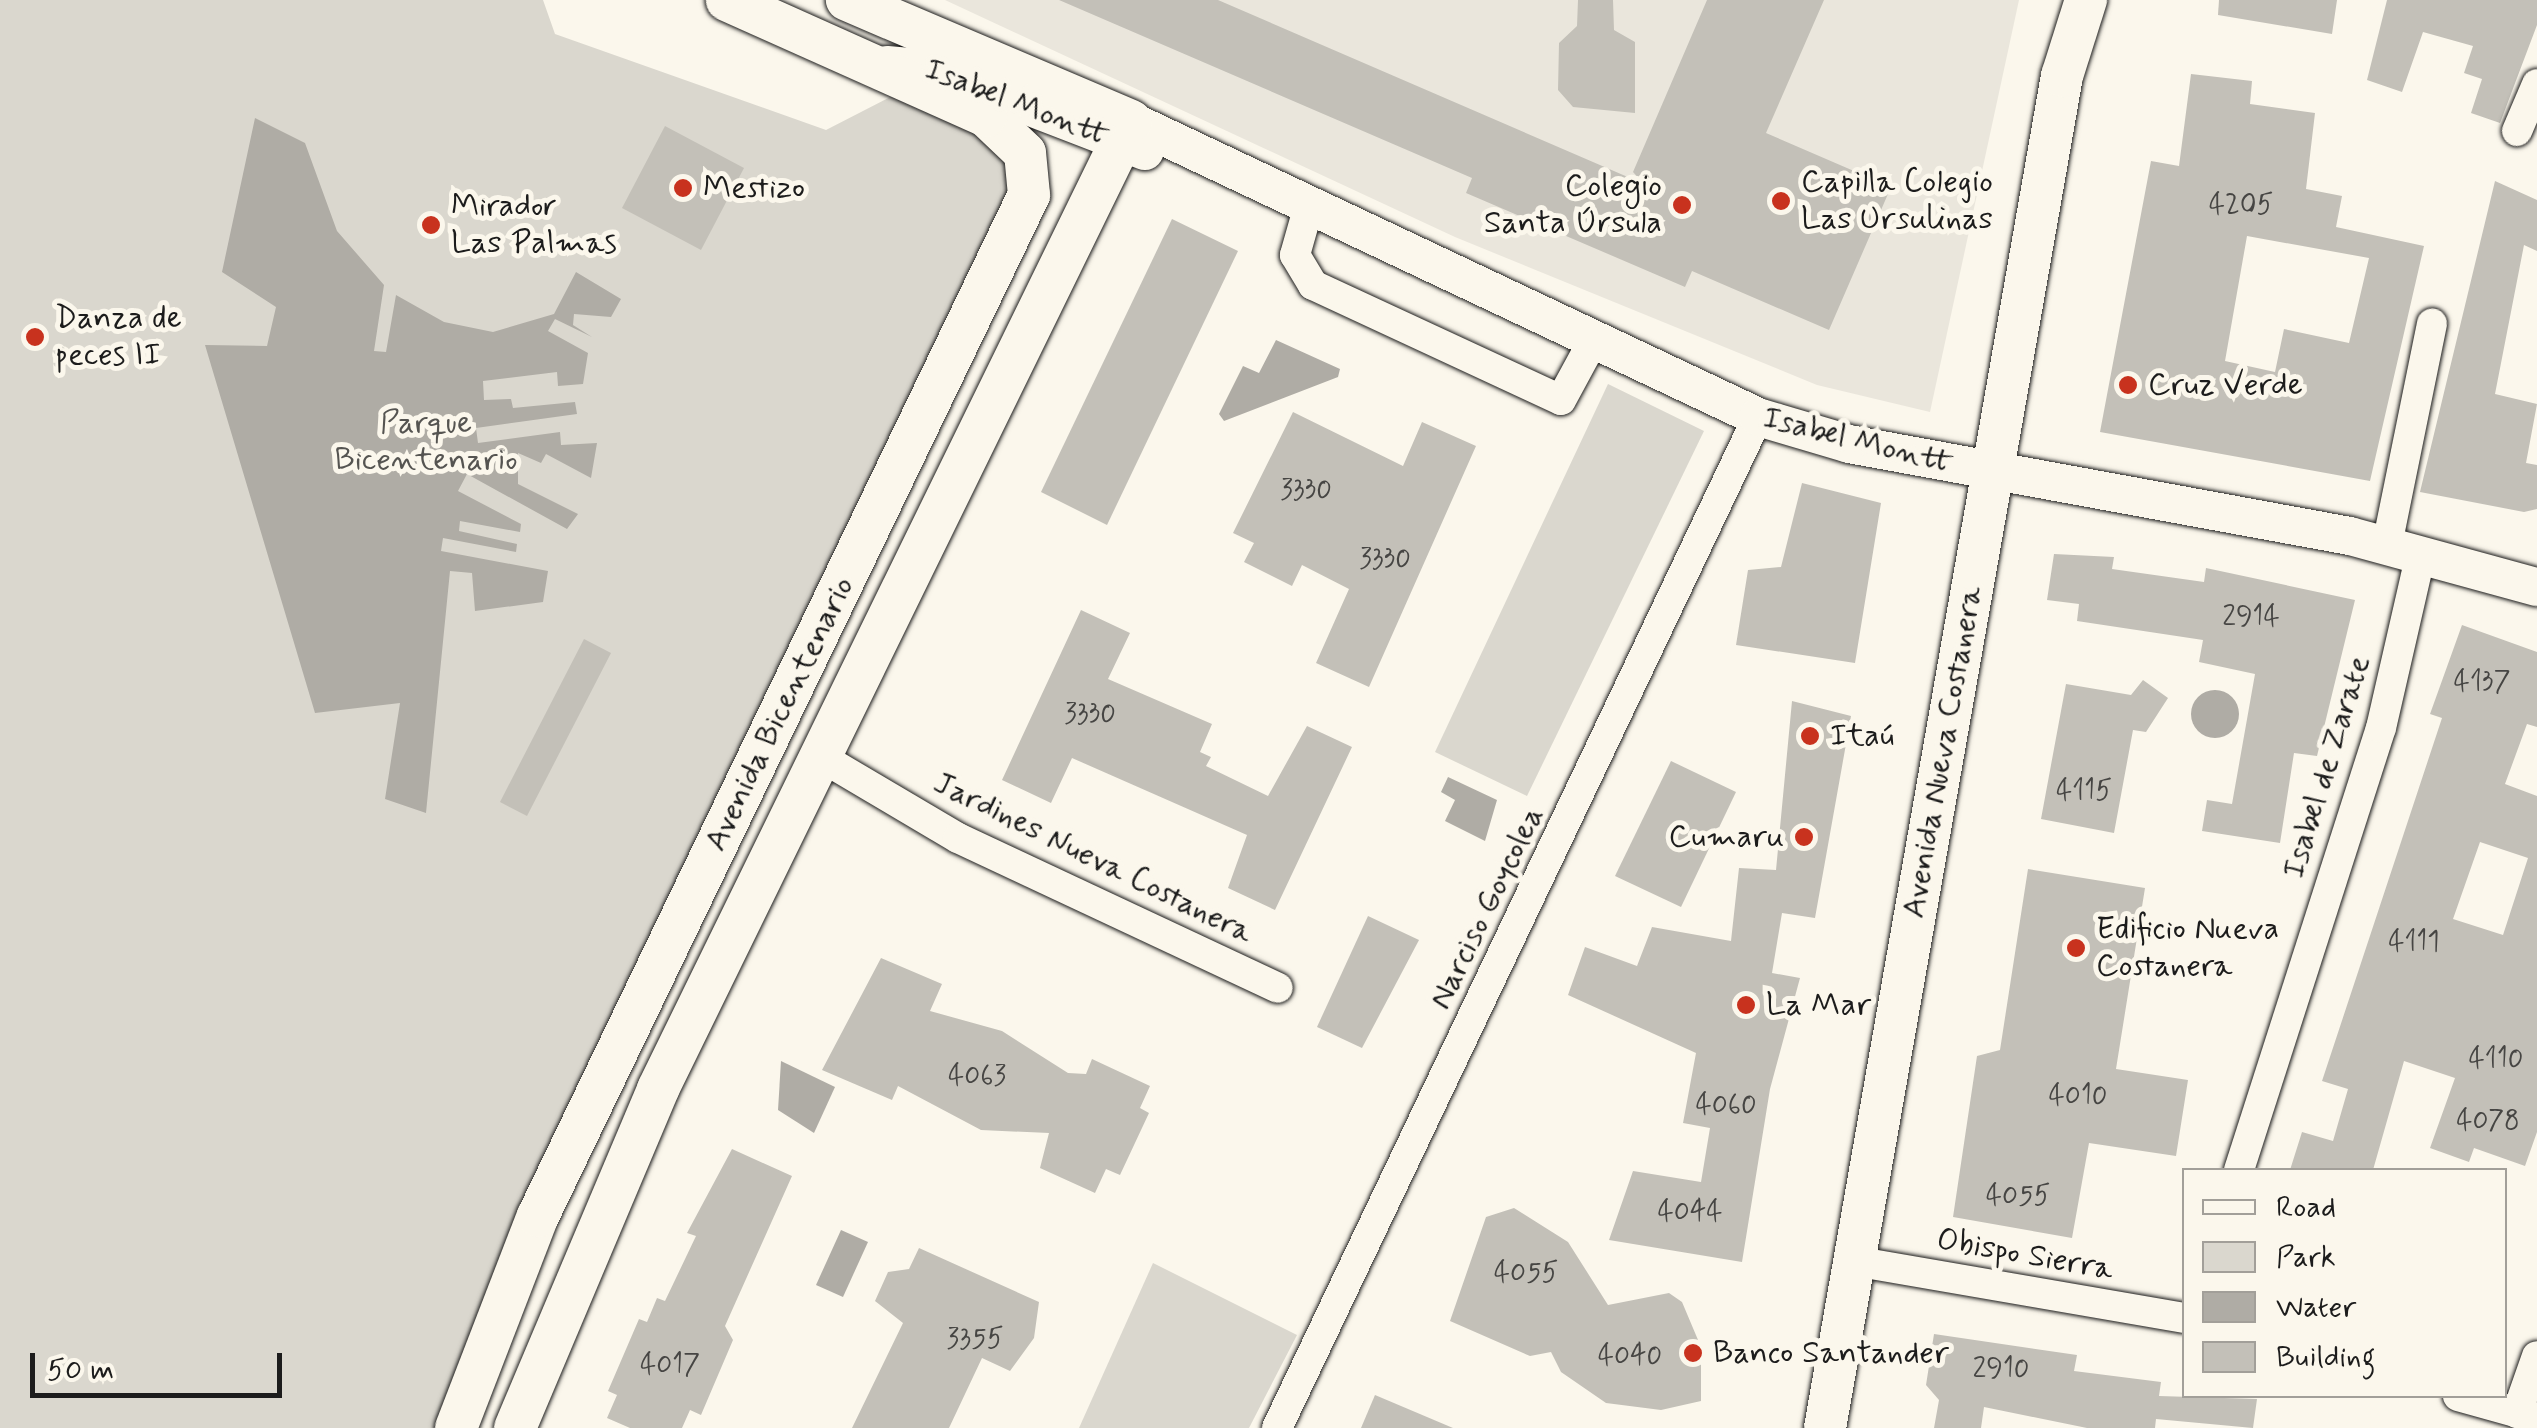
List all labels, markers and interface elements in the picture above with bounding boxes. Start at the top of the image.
street label: Isabel Montt [923,52,1111,154]
place label: Capilla Colegio Las Ursulinas [1801,164,2001,239]
place label: Colegio Santa Úrsula [1484,168,1662,243]
place label: Mestizo [703,169,805,207]
marker: Mestizo [672,177,694,199]
place label: Mirador Las Palmas [451,188,617,263]
house number: 4205 [2209,189,2273,223]
marker: Capilla Colegio Las Ursulinas [1770,190,1792,212]
marker: Colegio Santa Úrsula [1671,194,1693,216]
marker: Mirador Las Palmas [420,214,442,236]
place label: Danza de peces II [55,300,182,375]
marker: Danza de peces II [24,326,46,348]
place label: Cruz Verde [2148,366,2302,404]
marker: Cruz Verde [2117,374,2139,396]
street label: Isabel Montt [1763,400,1953,482]
park label: Parque Bicentenario [334,405,518,480]
house number: 3330 [1280,474,1332,508]
house number: 3330 [1359,543,1411,577]
street label: Avenida Bicentenario [697,571,863,857]
street label: Avenida Nueva Costanera [1894,578,1992,926]
house number: 2914 [2222,601,2280,635]
street label: Isabel de Zarate [2275,652,2379,882]
house number: 4137 [2454,666,2510,700]
house number: 3330 [1064,698,1116,732]
place label: Itaú [1830,717,1894,755]
marker: Itaú [1799,725,1821,747]
street label: Jardines Nueva Costanera [925,763,1261,953]
house number: 4115 [2056,775,2112,809]
street label: Narciso Goycolea [1421,800,1553,1016]
place label: Cumaru [1668,818,1784,856]
marker: Cumaru [1793,826,1815,848]
place label: Edificio Nueva Costanera [2096,911,2279,986]
house number: 4111 [2388,926,2440,960]
marker: Edificio Nueva Costanera [2065,937,2087,959]
place label: La Mar [1766,986,1869,1024]
marker: La Mar [1735,994,1757,1016]
house number: 4110 [2469,1043,2523,1077]
house number: 4063 [948,1060,1006,1094]
house number: 4010 [2049,1080,2107,1114]
house number: 4060 [1695,1089,1757,1123]
house number: 4078 [2456,1105,2520,1139]
legend [2182,1168,2507,1398]
house number: 4055 [1986,1180,2050,1214]
text: Road [2276,1188,2336,1227]
house number: 4044 [1657,1196,1723,1230]
street label: Obispo Sierra [1934,1221,2116,1289]
text: Park [2276,1238,2336,1277]
house number: 4055 [1494,1257,1558,1291]
text: Water [2276,1288,2356,1327]
house number: 3355 [947,1323,1003,1357]
scale bar [35,1333,288,1395]
place label: Banco Santander [1713,1334,1946,1372]
text: Building [2276,1338,2375,1377]
house number: 4040 [1598,1340,1662,1374]
marker: Banco Santander [1682,1342,1704,1364]
house number: 4017 [640,1349,700,1383]
text: 50 m [47,1351,114,1390]
house number: 2910 [1973,1353,2029,1387]

